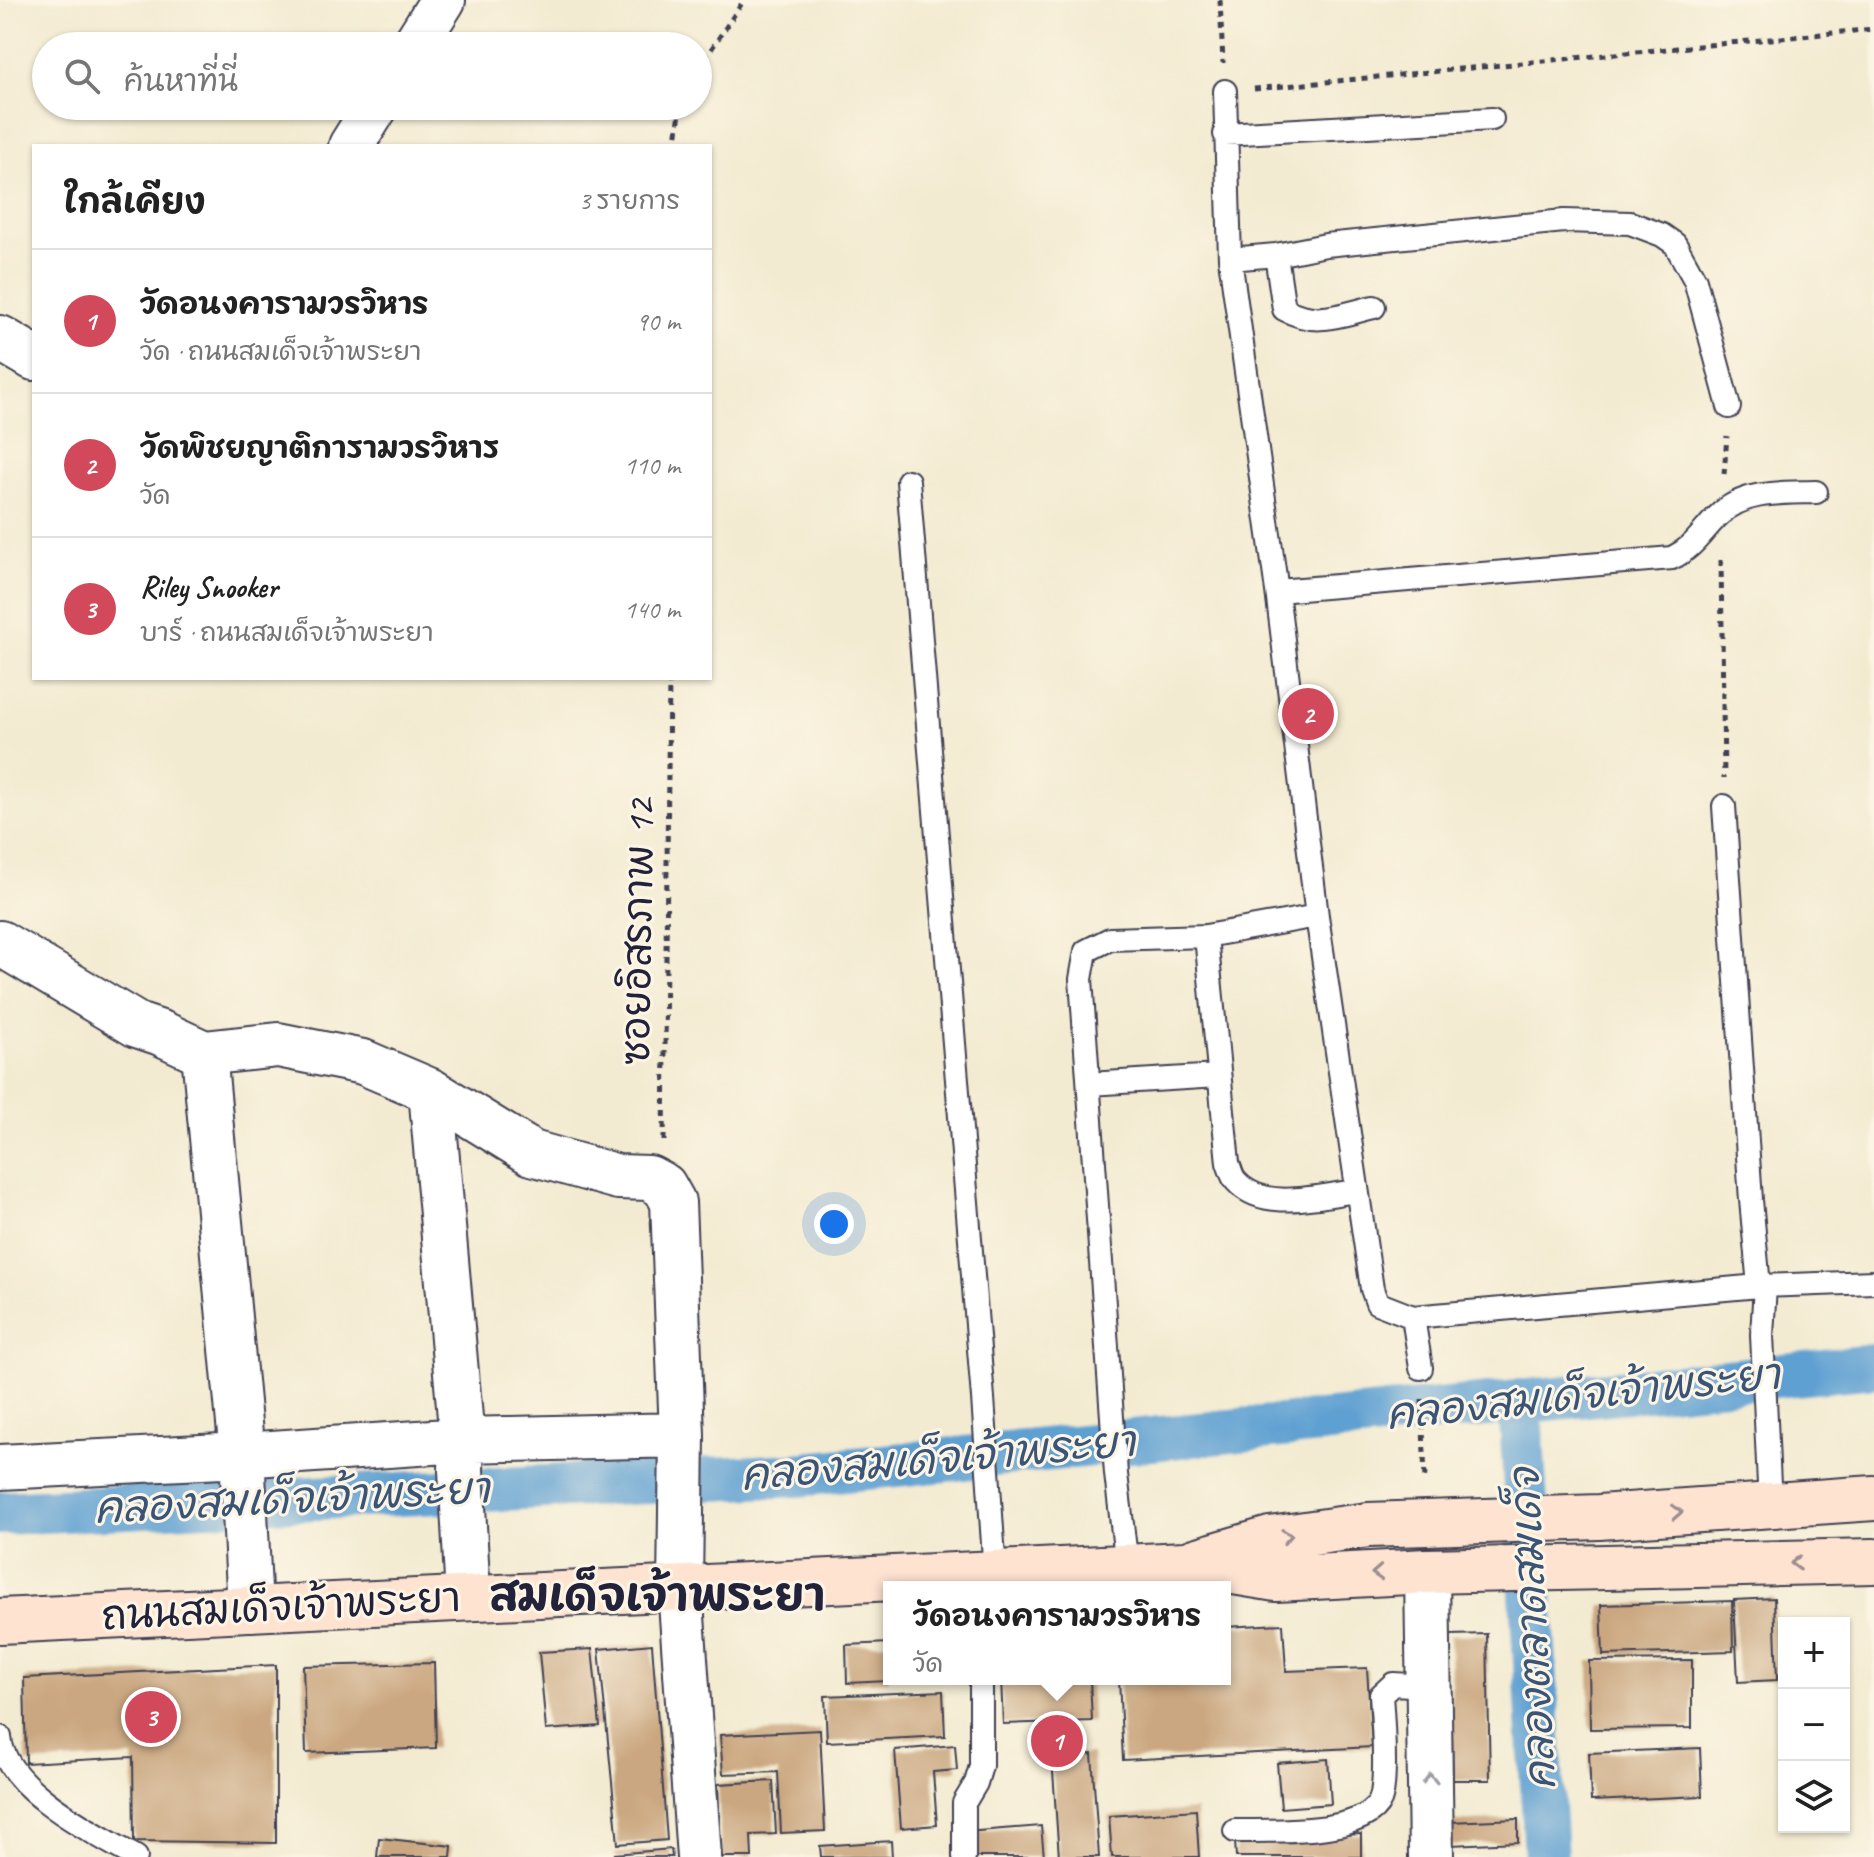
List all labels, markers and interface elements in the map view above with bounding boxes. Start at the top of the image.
search box [32,32,712,120]
icon: search [60,54,104,98]
text: ค้นหาที่นี่ [124,62,238,100]
text: ใกล้เคียง [64,180,206,223]
text: 3 รายการ [579,184,680,217]
text: วัดอนงคารามวรวิหาร [140,285,428,323]
text: 1 [84,305,96,338]
text: 90 m [636,305,680,338]
text: วัด · ถนนสมเด็จเจ้าพระยา [140,335,421,368]
text: วัดพิชยญาติการามวรวิหาร [140,429,499,467]
text: 2 [84,449,96,482]
text: 110 m [624,449,680,482]
text: วัด [140,479,170,512]
text: Riley Snooker [140,568,277,606]
text: 3 [84,593,96,626]
text: 140 m [624,593,680,626]
text: บาร์ · ถนนสมเด็จเจ้าพระยา [140,616,433,649]
pin: 2 [1282,684,1334,744]
street label: ซอยอิสรภาพ 12 [611,796,665,1065]
your location [814,1204,854,1244]
water label: คลองสมเด็จเจ้าพระยา [1383,1346,1785,1442]
water label: คลองสมเด็จเจ้าพระยา [739,1413,1140,1503]
water label: คลองสมเด็จเจ้าพระยา [93,1460,494,1536]
water label: คลองตลาดสมเด็จ [1496,1464,1568,1791]
one-way arrow [1671,1504,1684,1521]
one-way arrow [1280,1528,1294,1545]
one-way arrow [1789,1554,1802,1571]
district label: สมเด็จเจ้าพระยา [489,1565,825,1623]
one-way arrow [1370,1565,1383,1582]
street label: ถนนสมเด็จเจ้าพระยา [100,1570,462,1641]
popup [883,1581,1231,1685]
text: วัดอนงคารามวรวิหาร [913,1597,1201,1635]
map controls [1778,1617,1850,1833]
button: + [1778,1617,1850,1689]
text: วัด [913,1647,943,1680]
pin: 3 [125,1687,177,1747]
button: − [1778,1689,1850,1761]
pin: 1 [1031,1711,1083,1771]
button: layers [1778,1761,1850,1833]
one-way arrow [1421,1772,1439,1785]

